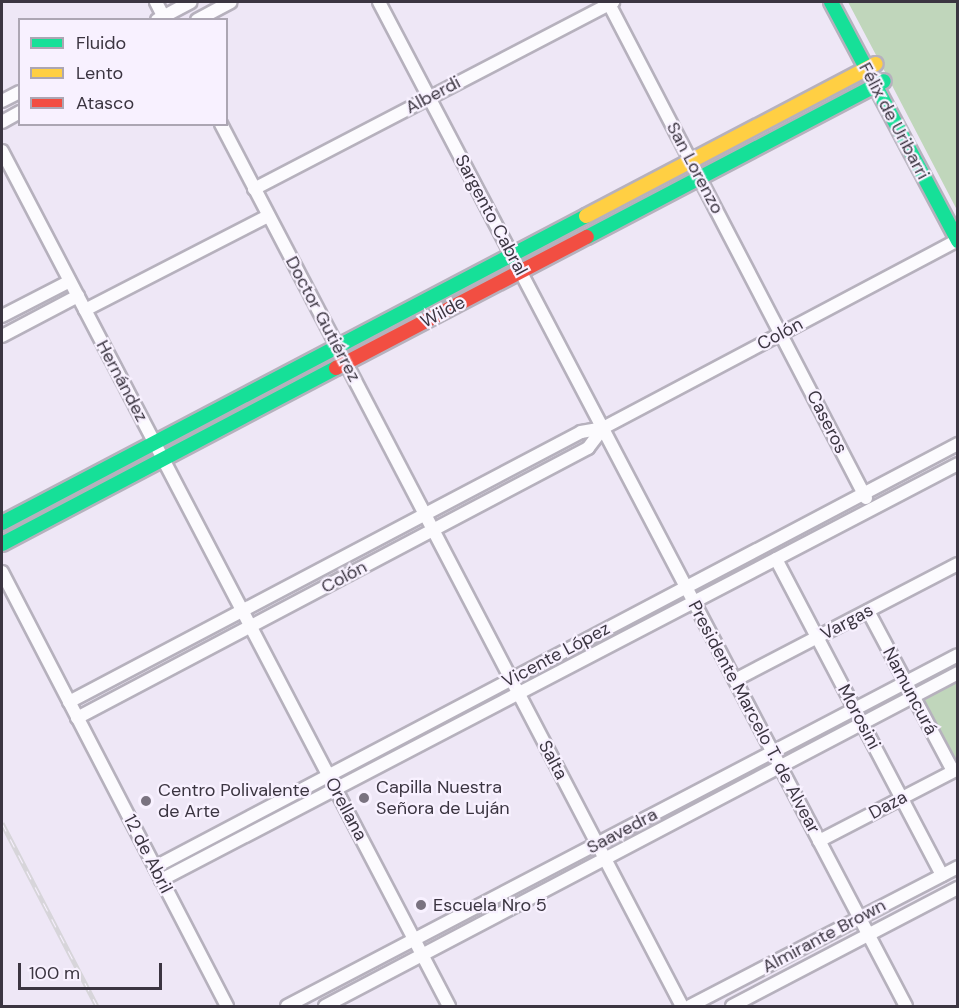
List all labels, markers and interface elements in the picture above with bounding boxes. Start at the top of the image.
legend [18,18,228,126]
text: Fluido [76,31,126,55]
street label: Félix de Uribarri [854,59,934,183]
text: Lento [76,61,123,85]
street label: Alberdi [402,72,464,118]
text: Atasco [76,91,134,115]
street label: San Lorenzo [662,118,728,218]
street label: Sargento Cabral [450,151,532,279]
street label: Doctor Gutiérrez [281,253,365,385]
street label: Wilde [417,291,469,333]
street label: Colón [753,313,807,355]
street label: Hernández [91,336,153,426]
street label: Caseros [802,387,852,457]
street label: Colón [317,556,371,598]
street label: Presidente Marcelo T. de Alvear [683,597,825,837]
street label: Vargas [817,599,877,645]
street label: Vicente López [499,618,613,692]
street label: Namuncurá [878,644,942,738]
street label: Morosini [833,681,885,753]
street label: Salta [534,737,572,783]
street label: Orellana [320,774,372,844]
place label: Capilla Nuestra Señora de Luján [376,777,510,820]
place label: Centro Polivalente de Arte [158,780,310,822]
street label: Daza [865,786,911,824]
marker: Capilla Nuestra Señora de Luján [357,791,371,805]
marker: Centro Polivalente de Arte [139,794,153,808]
street label: Saavedra [583,803,661,859]
street label: 12 de Abril [119,811,177,897]
place label: Escuela Nro 5 [433,894,547,916]
street label: Almirante Brown [759,894,889,978]
marker: Escuela Nro 5 [414,898,428,912]
scale bar [21,951,165,989]
text: 100 m [29,961,80,985]

